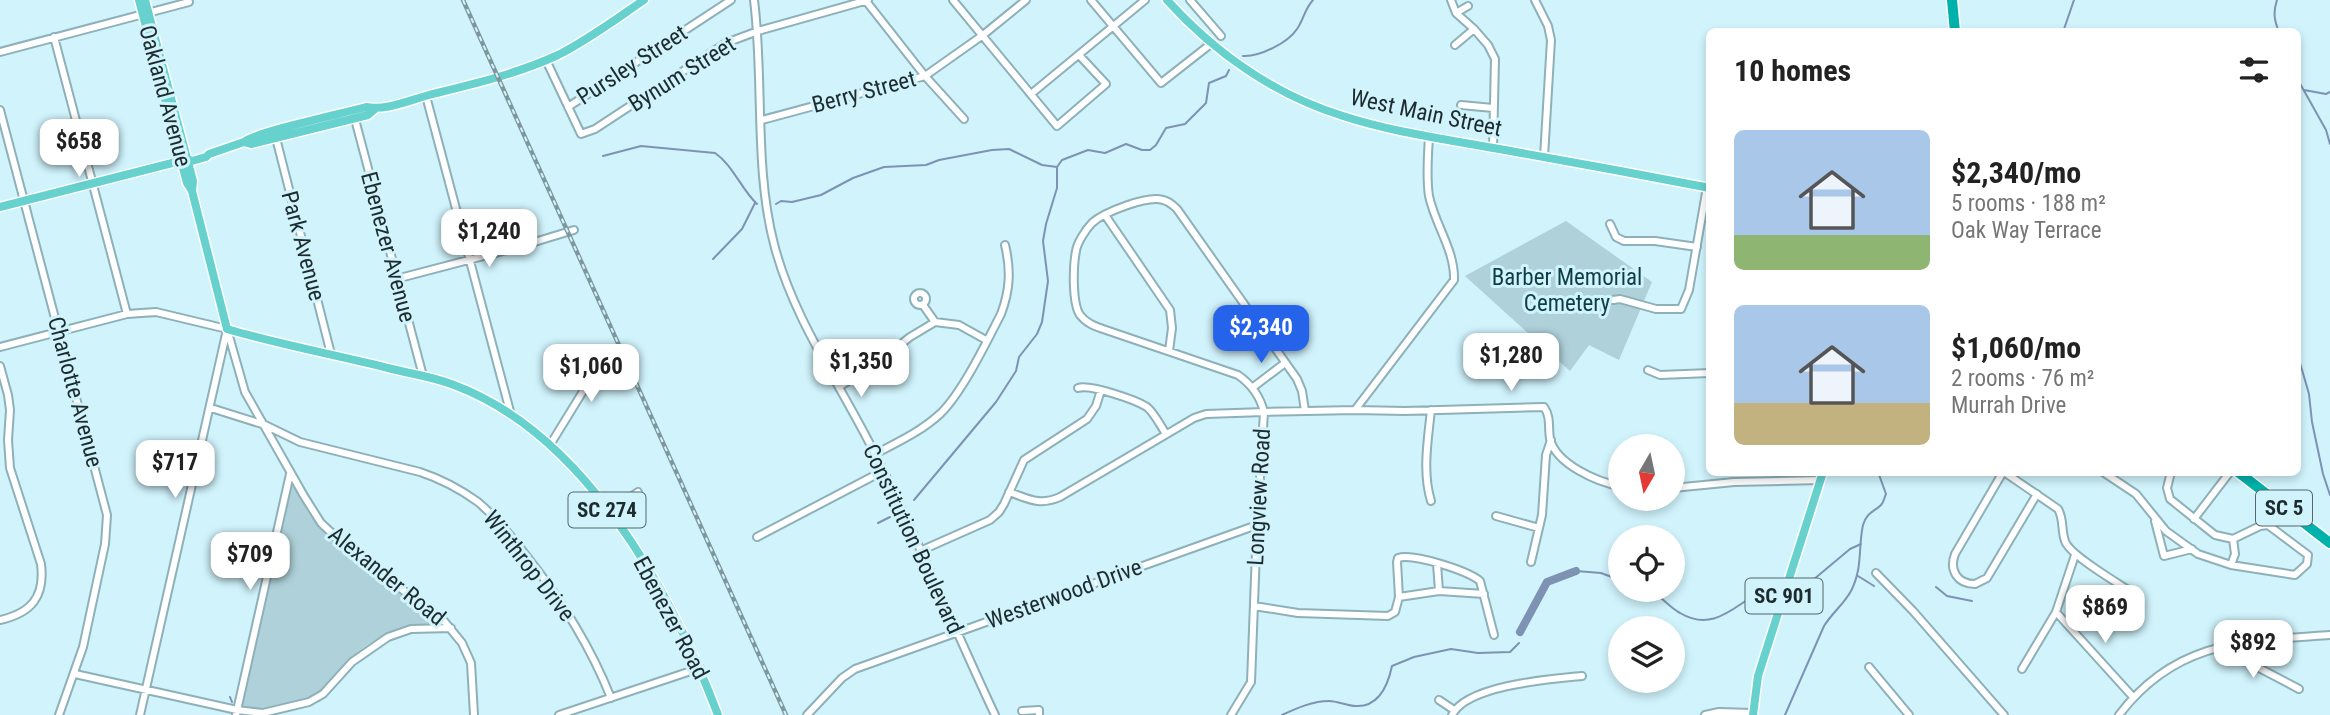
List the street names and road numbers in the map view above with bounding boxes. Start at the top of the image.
street label: Pursley Street [572,19,692,111]
street label: Oakland Avenue [133,22,197,170]
street label: Bynum Street [624,31,740,117]
street label: Berry Street [809,65,919,119]
street label: West Main Street [1348,84,1504,142]
street label: Ebenezer Avenue [355,169,421,325]
street label: Park Avenue [275,188,331,304]
street label: Charlotte Avenue [42,314,108,470]
street label: Longview Road [1242,428,1276,566]
street label: Constitution Boulevard [857,440,969,638]
road number: SC 5 [2256,490,2312,526]
road number: SC 274 [568,492,646,528]
street label: Winthrop Drive [478,505,580,627]
street label: Alexander Road [323,521,451,631]
street label: Ebenezer Road [627,552,715,684]
street label: Westerwood Drive [982,553,1146,635]
road number: SC 901 [1746,578,1823,614]

